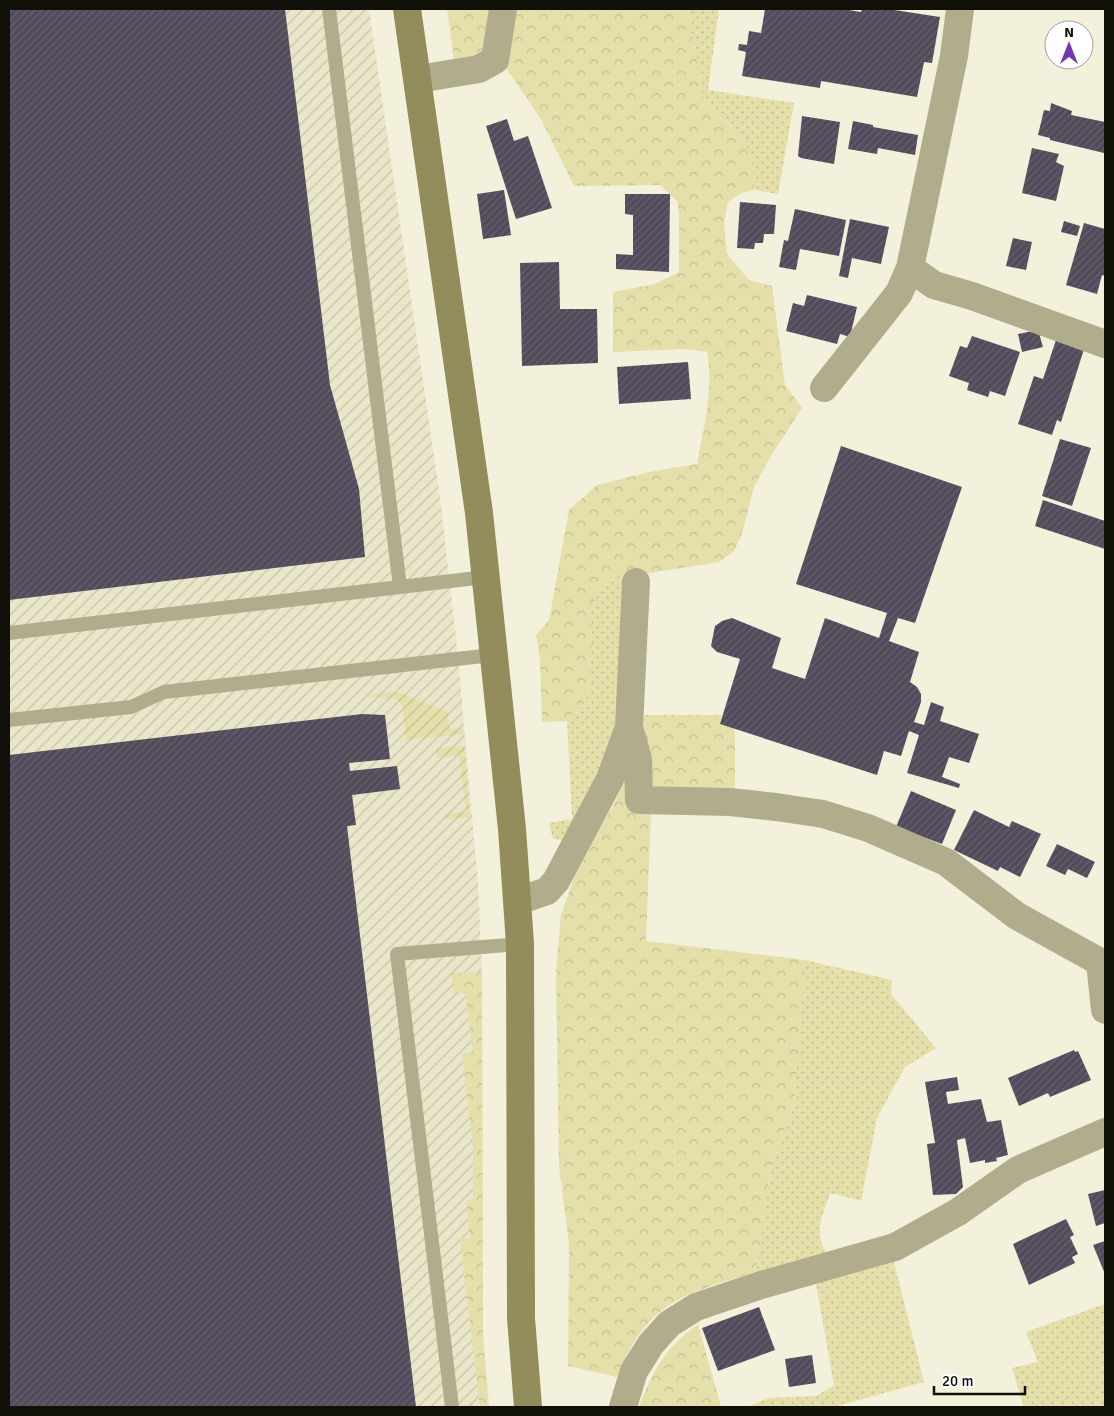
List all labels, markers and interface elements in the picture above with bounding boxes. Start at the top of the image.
north arrow [1044,20,1094,70]
text: N [1064,24,1074,41]
scale bar [934,1364,1025,1396]
text: 20 m [942,1372,973,1390]

